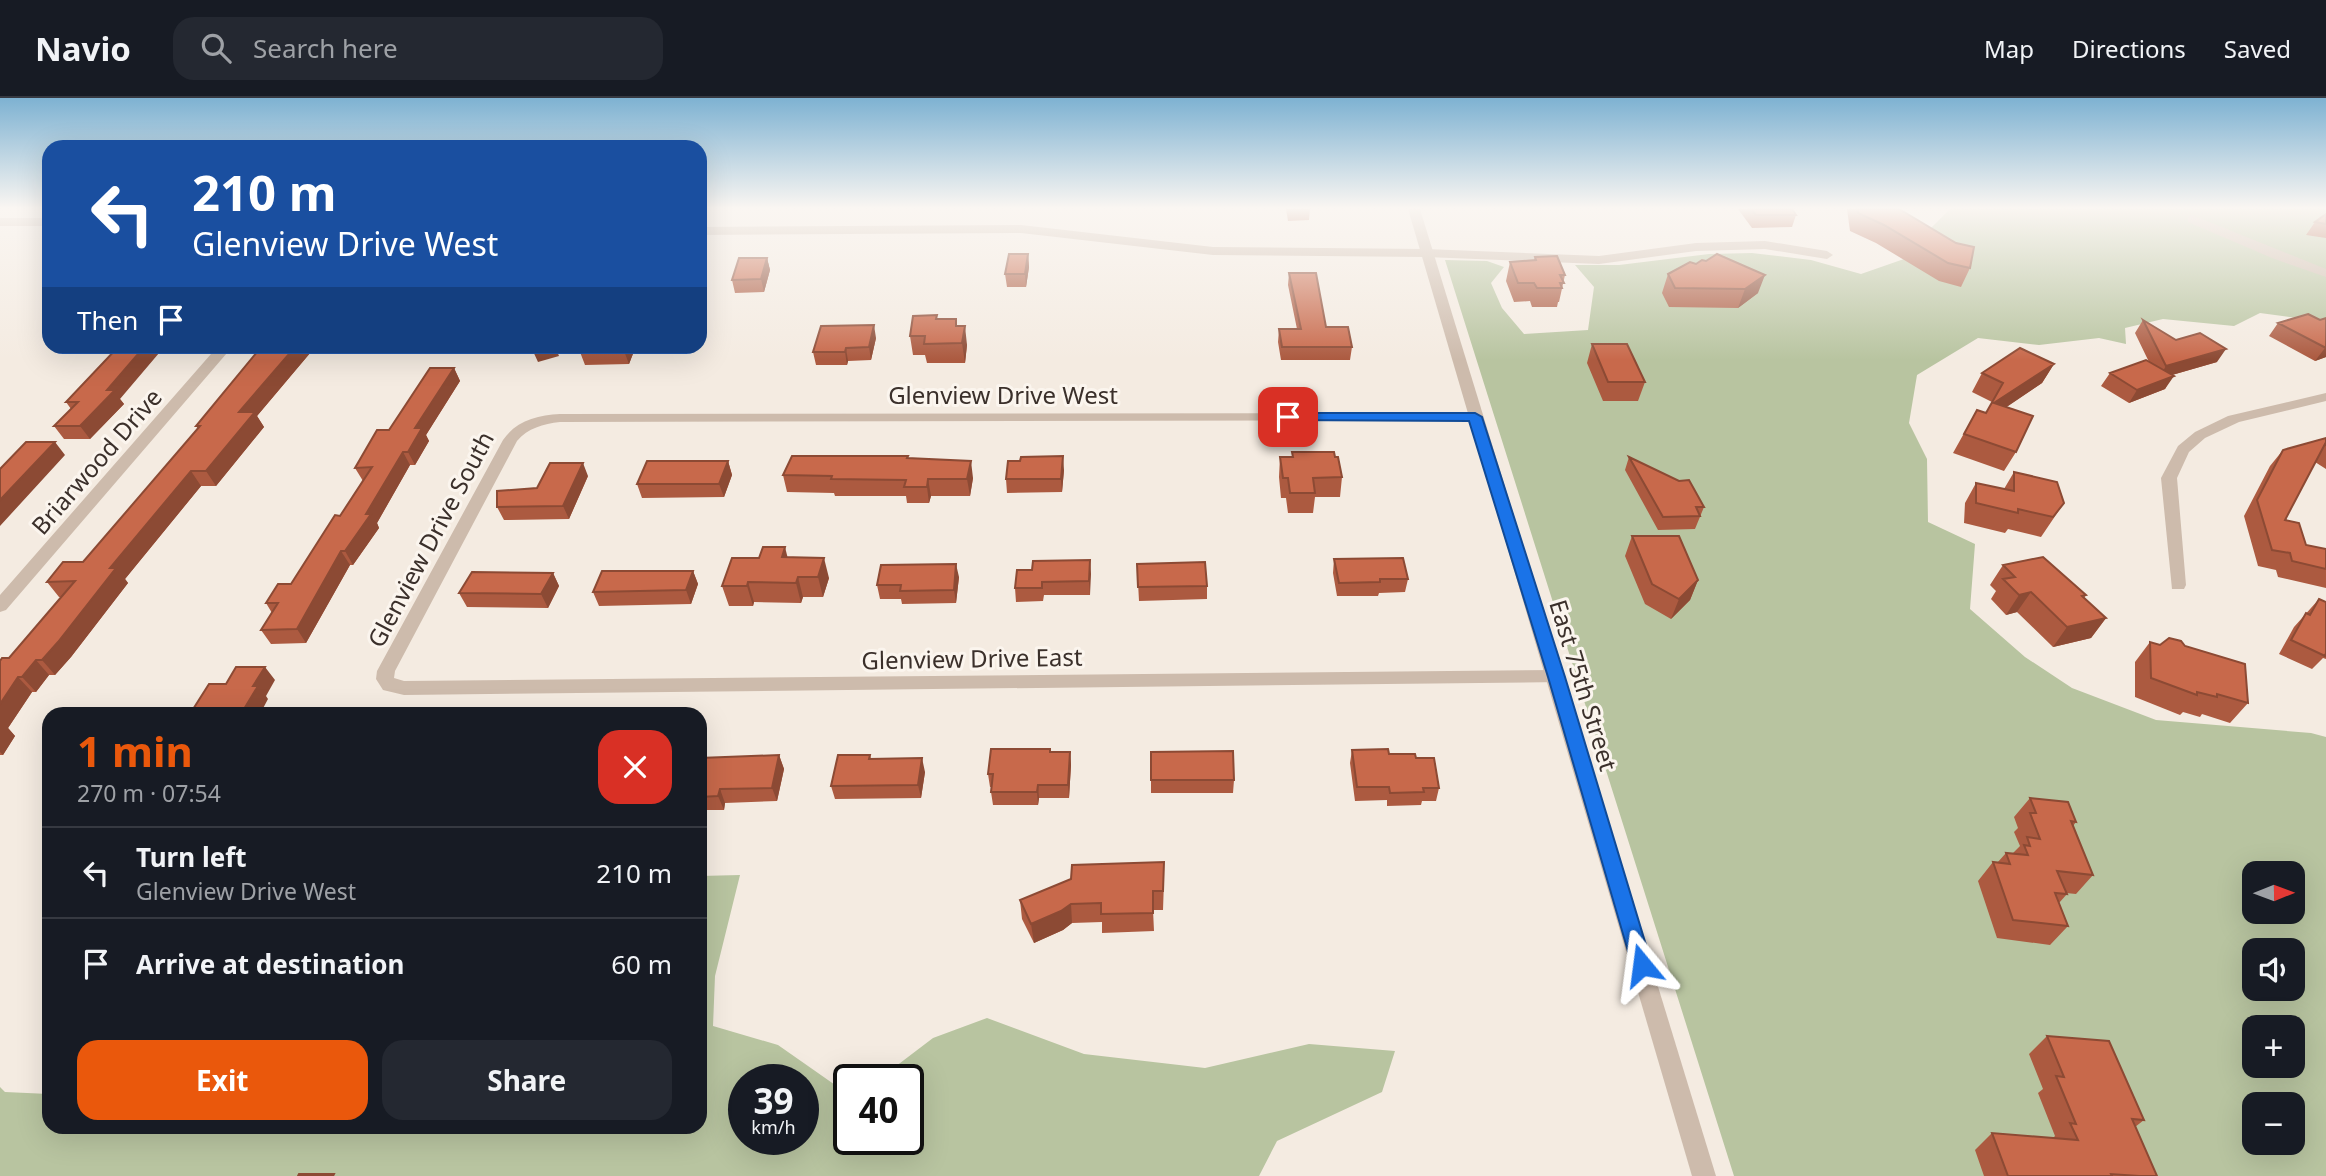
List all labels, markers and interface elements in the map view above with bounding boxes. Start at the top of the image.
search box [173,17,663,80]
text: Navio [35,26,131,71]
icon: search [197,29,235,67]
text: Search here [253,30,398,66]
text: Map [1984,32,2034,65]
text: Directions [2072,32,2186,65]
text: Saved [2224,32,2291,65]
text: 210 m [192,159,337,225]
icon: left [77,168,168,259]
text: Glenview Drive West [192,222,498,265]
icon: arrive [152,301,190,339]
text: Then [77,302,138,338]
street label: Glenview Drive West [888,378,1118,411]
street label: Briarwood Drive [23,381,169,541]
pin [1258,387,1318,447]
icon: arrive [1269,398,1307,436]
street label: Glenview Drive South [359,425,501,653]
street label: East 75th Street [1542,595,1626,775]
street label: Glenview Drive East [861,640,1083,676]
text: 1 min [77,722,193,779]
button: close [598,730,672,804]
text: 270 m · 07:54 [77,777,221,809]
text: Turn left [136,839,247,875]
icon: left [77,854,115,892]
text: 210 m [596,855,672,891]
north arrow [2242,861,2305,924]
map controls [2242,861,2305,1155]
text: Glenview Drive West [136,875,356,907]
position arrow [1605,928,1679,1002]
button: sound [2242,938,2305,1001]
icon: arrive [77,945,115,983]
text: Arrive at destination [136,946,405,982]
text: 60 m [611,946,672,982]
button: + [2242,1015,2305,1078]
button: Exit [77,1040,368,1120]
button: Share [382,1040,672,1120]
speed limit sign: 40 [833,1064,924,1155]
text: 39 [753,1077,794,1124]
button: − [2242,1092,2305,1155]
text: km/h [751,1115,796,1139]

